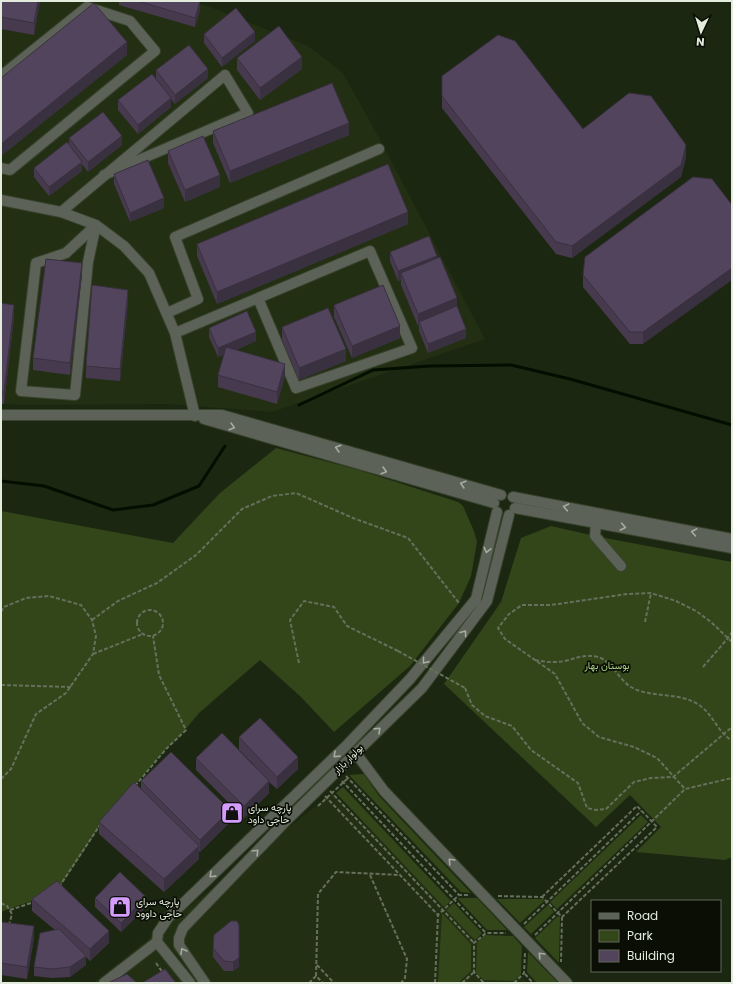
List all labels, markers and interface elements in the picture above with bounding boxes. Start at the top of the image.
north arrow [681,12,721,52]
text: N [696,34,705,50]
one-way arrow [228,422,235,431]
one-way arrow [335,444,342,453]
one-way arrow [380,466,387,475]
one-way arrow [460,480,467,489]
one-way arrow [563,503,569,512]
one-way arrow [620,522,626,530]
one-way arrow [691,528,697,536]
one-way arrow [483,546,492,553]
one-way arrow [459,631,466,638]
one-way arrow [423,656,430,663]
park label: بوستان بهار [583,658,630,673]
one-way arrow [373,728,381,735]
street label: بولوار بازار [329,741,366,778]
one-way arrow [333,750,341,758]
shop icon: پارچه سرای حاجی داود [219,800,245,826]
place label: پارچه سرای حاجی داود [248,800,291,827]
one-way arrow [252,849,259,857]
one-way arrow [448,858,456,866]
one-way arrow [209,870,217,878]
shop icon: پارچه سرای حاجی داوود [107,894,133,920]
place label: پارچه سرای حاجی داوود [136,894,182,921]
legend [591,900,721,972]
text: Road [627,907,658,924]
text: Park [627,927,654,944]
text: Building [627,947,675,964]
one-way arrow [180,948,187,955]
one-way arrow [538,952,545,960]

